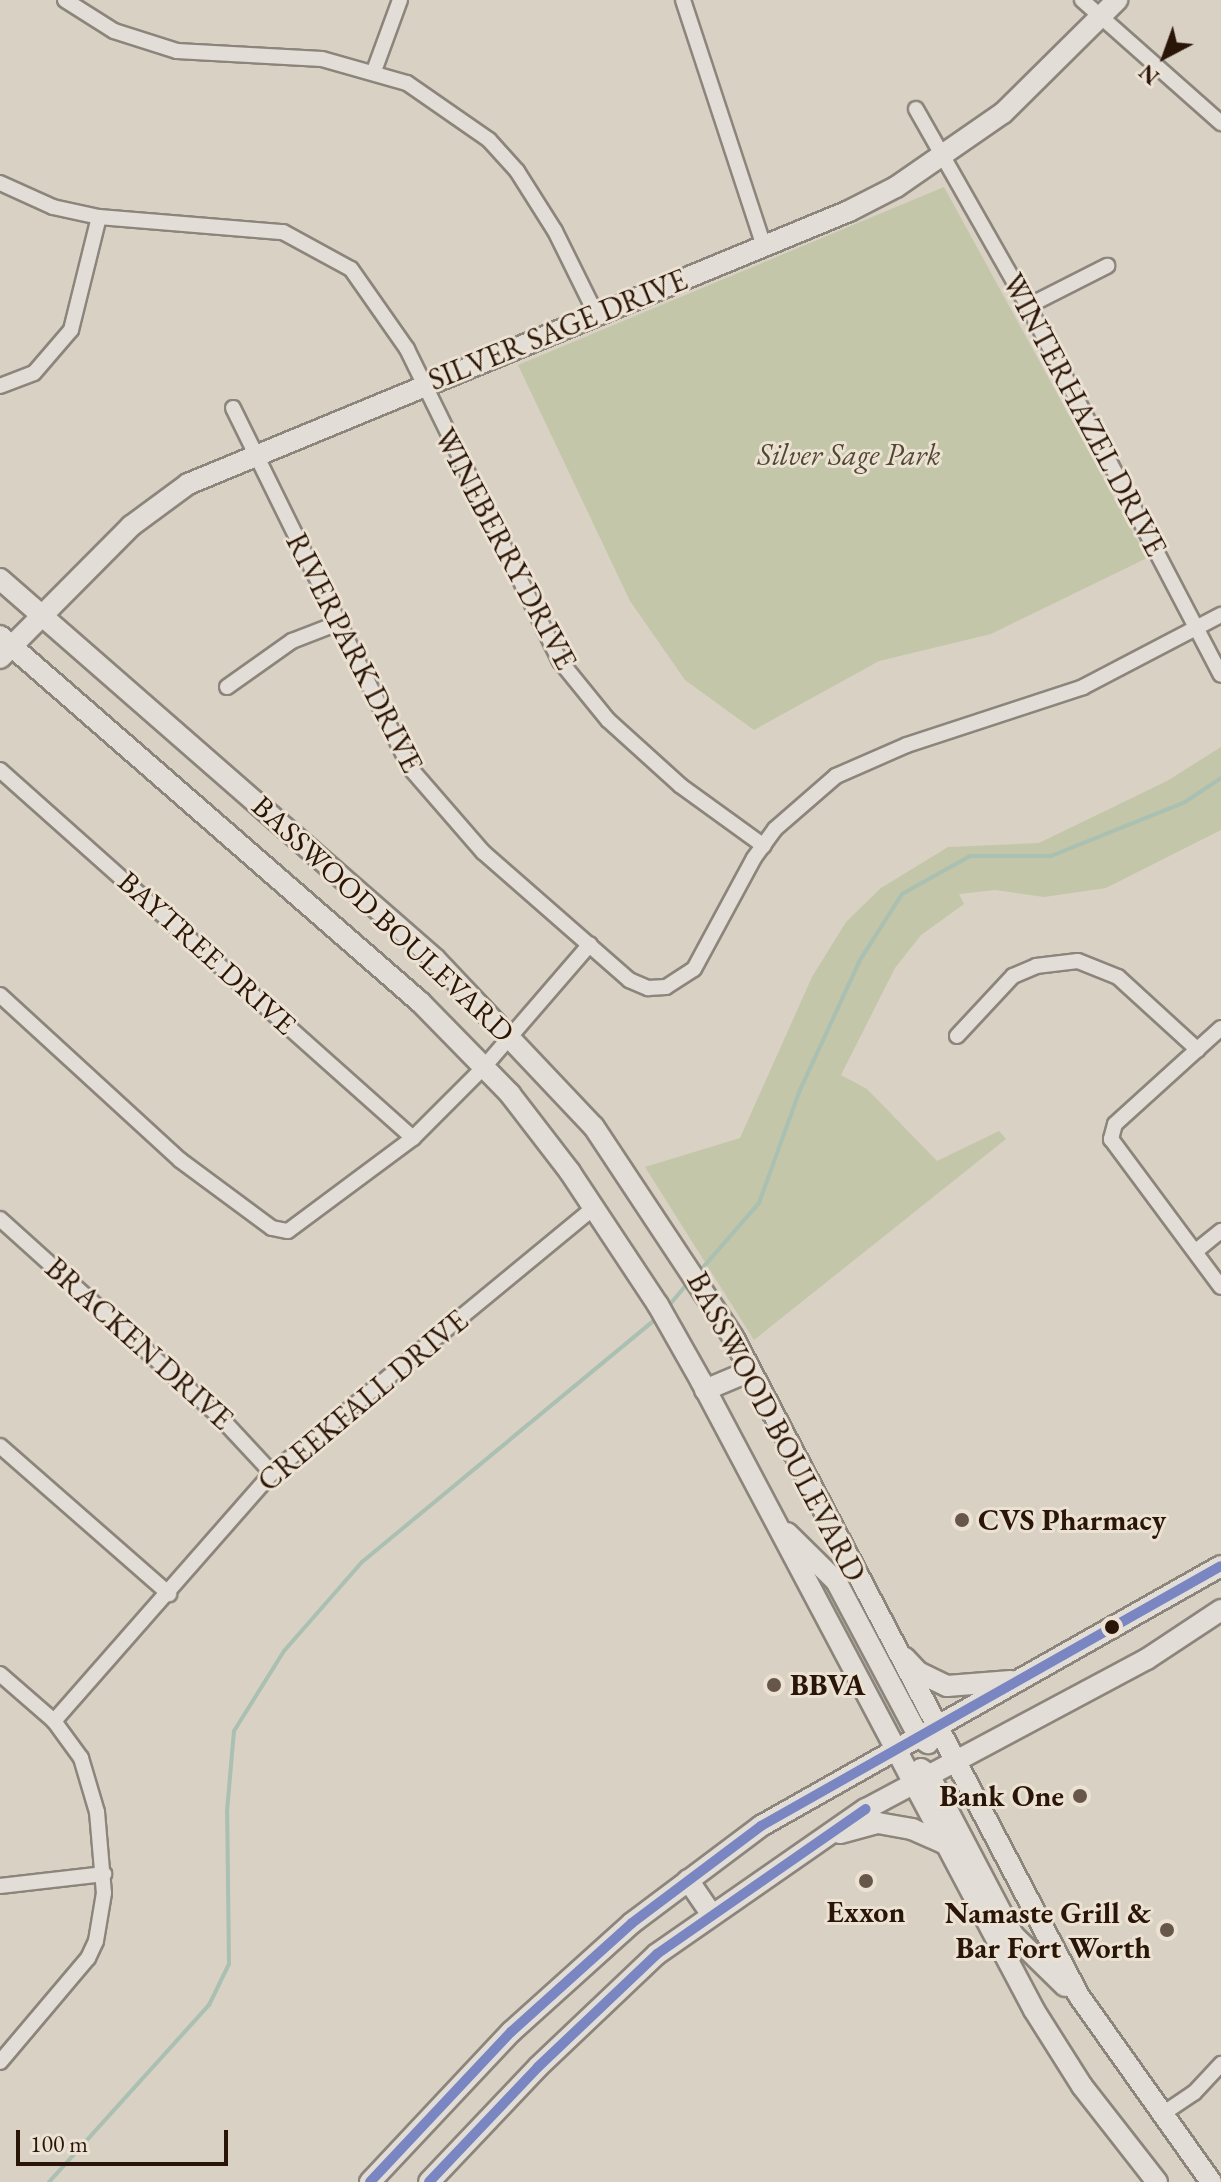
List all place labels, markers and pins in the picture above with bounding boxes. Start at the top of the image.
place label: CVS Pharmacy [978,1502,1166,1538]
marker: CVS Pharmacy [953,1511,971,1529]
unlabelled marker [1104,1619,1120,1635]
place label: BBVA [790,1667,865,1703]
marker: BBVA [765,1676,783,1694]
place label: Bank One [939,1778,1064,1814]
marker: Bank One [1071,1787,1089,1805]
marker: Exxon [857,1872,875,1890]
place label: Exxon [827,1894,905,1930]
place label: Namaste Grill & Bar Fort Worth [944,1895,1151,1966]
marker: Namaste Grill & Bar Fort Worth [1158,1921,1176,1939]

